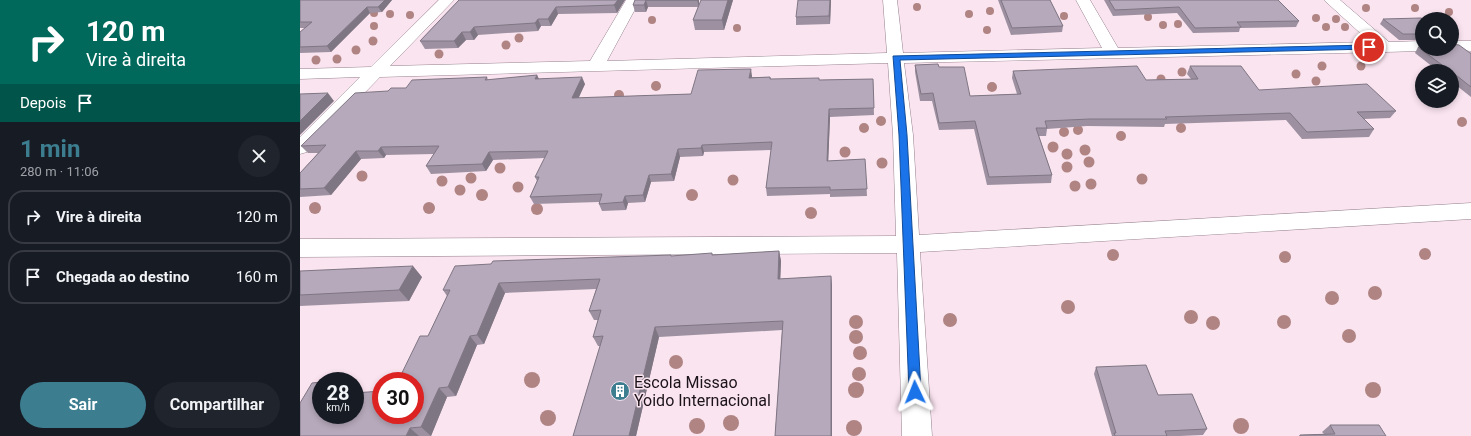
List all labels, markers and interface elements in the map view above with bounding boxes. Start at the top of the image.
map controls [1415,12,1459,108]
button: search [1415,12,1459,56]
text: 120 m [86,15,165,48]
icon: right [20,16,72,68]
pin [1352,30,1386,64]
icon: arrive [1358,36,1380,58]
text: Vire à direita [86,49,186,70]
button: layers [1415,64,1459,108]
icon: arrive [74,92,96,114]
text: Depois [20,94,66,112]
text: 1 min [20,135,80,163]
button: close [238,135,280,177]
text: 280 m · 11:06 [20,164,99,179]
icon: right [22,206,44,228]
text: Vire à direita [56,208,142,226]
text: 120 m [236,208,278,226]
icon: arrive [22,266,44,288]
text: Chegada ao destino [56,268,190,286]
text: 160 m [236,268,278,286]
position arrow [894,371,936,413]
speed limit sign: 30 [372,372,424,424]
place label: Escola Missao Yoido Internacional [634,373,771,410]
building icon: Escola Missao Yoido Internacional [609,380,631,402]
text: 28 [327,381,349,405]
button: Sair [20,382,146,428]
button: Compartilhar [154,382,280,428]
text: km/h [326,402,350,413]

